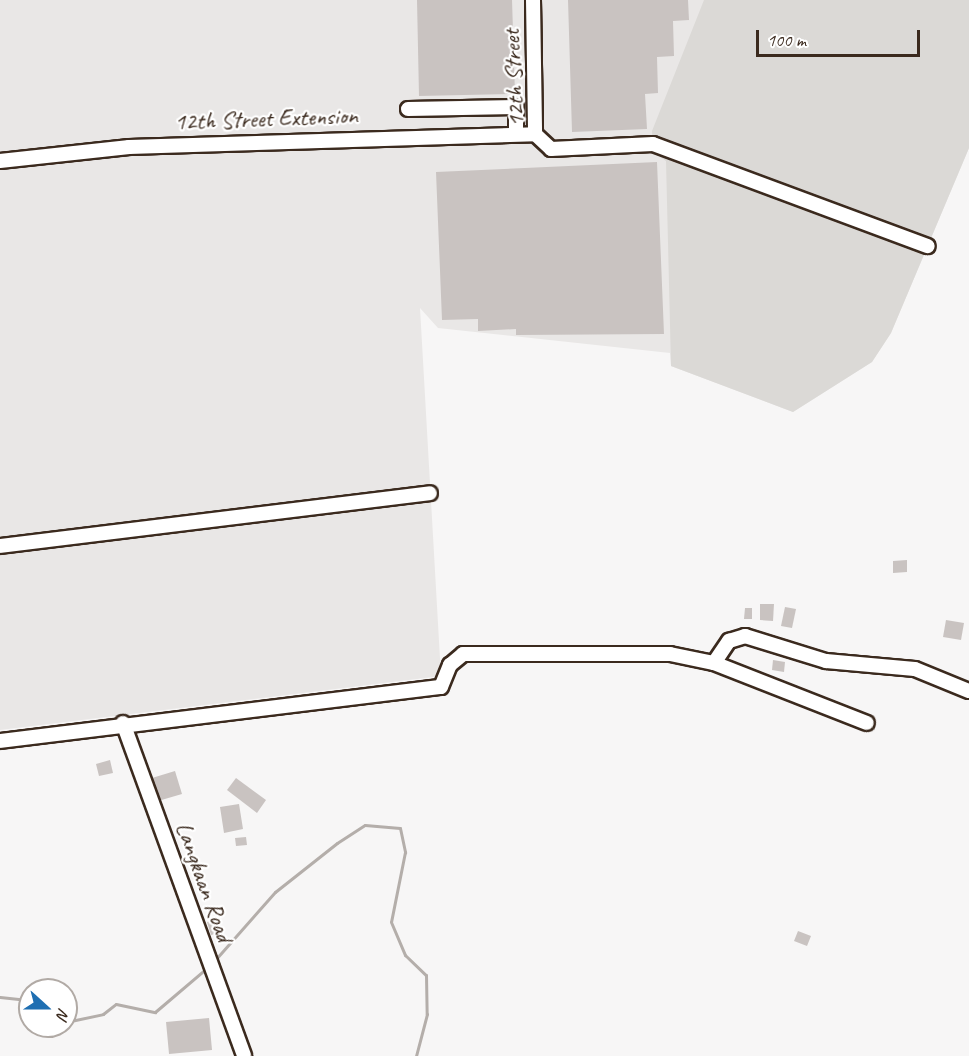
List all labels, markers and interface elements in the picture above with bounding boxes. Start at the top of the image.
scale bar [759,18,922,56]
street label: 12th Street [497,28,531,128]
text: 100 m [767,29,806,51]
street label: 12th Street Extension [174,101,358,137]
street label: Langkaan Road [169,818,239,946]
north arrow [18,978,78,1038]
text: N [52,1006,74,1022]

